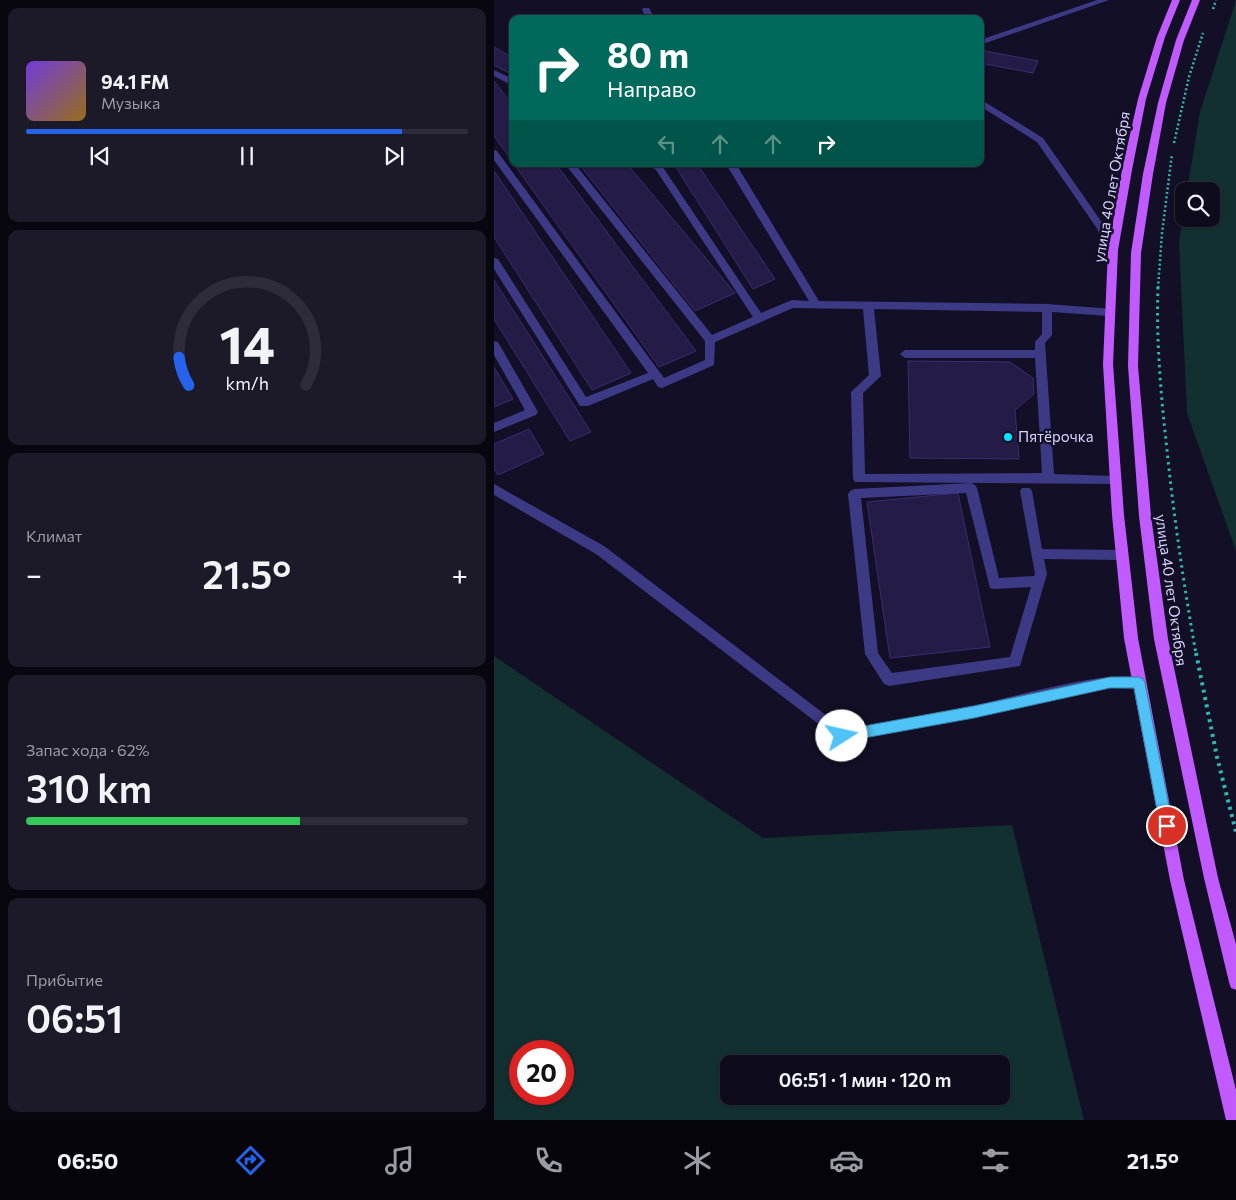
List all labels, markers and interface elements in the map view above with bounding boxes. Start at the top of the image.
text: 80 m [607,32,689,75]
icon: right [524,35,589,100]
text: 94.1 FM [101,70,169,93]
text: Направо [607,75,697,102]
text: Музыка [101,93,160,112]
street label: улица 40 лет Октября [1089,110,1133,264]
icon: left [653,130,681,158]
icon: ahead [706,130,734,158]
icon: ahead [759,130,787,158]
icon: right [812,130,840,158]
icon: previous [86,142,114,170]
icon: pause [233,142,261,170]
icon: next [380,142,408,170]
map controls [1175,182,1220,227]
button: search [1175,182,1220,227]
text: 14 [219,311,275,375]
text: km/h [225,372,269,394]
place label: Пятёрочка [1018,427,1093,445]
marker: Пятёрочка [1002,431,1014,443]
street label: улица 40 лет Октября [1152,513,1192,667]
text: Климат [26,526,82,545]
text: 21.5° [202,550,291,597]
text: − [26,557,42,591]
text: + [452,557,468,591]
position arrow [815,709,867,761]
text: Запас хода · 62% [26,740,150,759]
text: 310 km [26,764,152,811]
pin [1146,805,1188,847]
icon: arrive [1153,812,1181,840]
text: Прибытие [26,970,103,989]
text: 06:51 [26,994,123,1041]
speed limit sign: 20 [509,1040,574,1105]
text: 06:51 · 1 мин · 120 m [779,1068,951,1091]
icon: directions [233,1143,268,1178]
icon: music [382,1143,417,1178]
icon: phone [531,1143,566,1178]
icon: climate [680,1143,715,1178]
icon: car [829,1143,864,1178]
icon: filters [978,1143,1013,1178]
text: 06:50 [57,1147,118,1174]
text: 21.5° [1127,1147,1179,1174]

